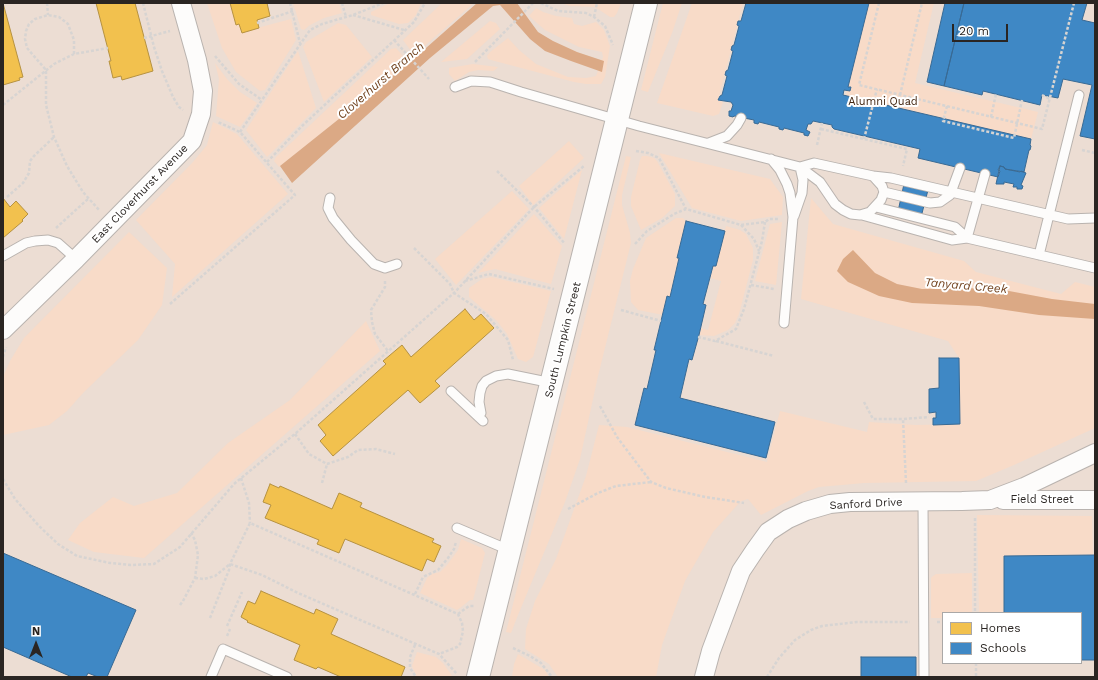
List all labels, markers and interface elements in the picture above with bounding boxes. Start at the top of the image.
scale bar [954,16,1010,42]
text: 20 m [959,24,989,38]
water label: Cloverhurst Branch [335,39,427,123]
park label: Alumni Quad [848,95,918,109]
street label: East Cloverhurst Avenue [89,142,191,246]
water label: Tanyard Creek [924,275,1008,297]
street label: South Lumpkin Street [542,281,584,399]
street label: Field Street [1010,493,1074,507]
street label: Sanford Drive [829,495,903,513]
legend [942,612,1082,664]
text: Homes [980,621,1021,635]
north arrow [16,624,56,664]
text: N [32,625,40,638]
text: Schools [980,641,1026,655]

